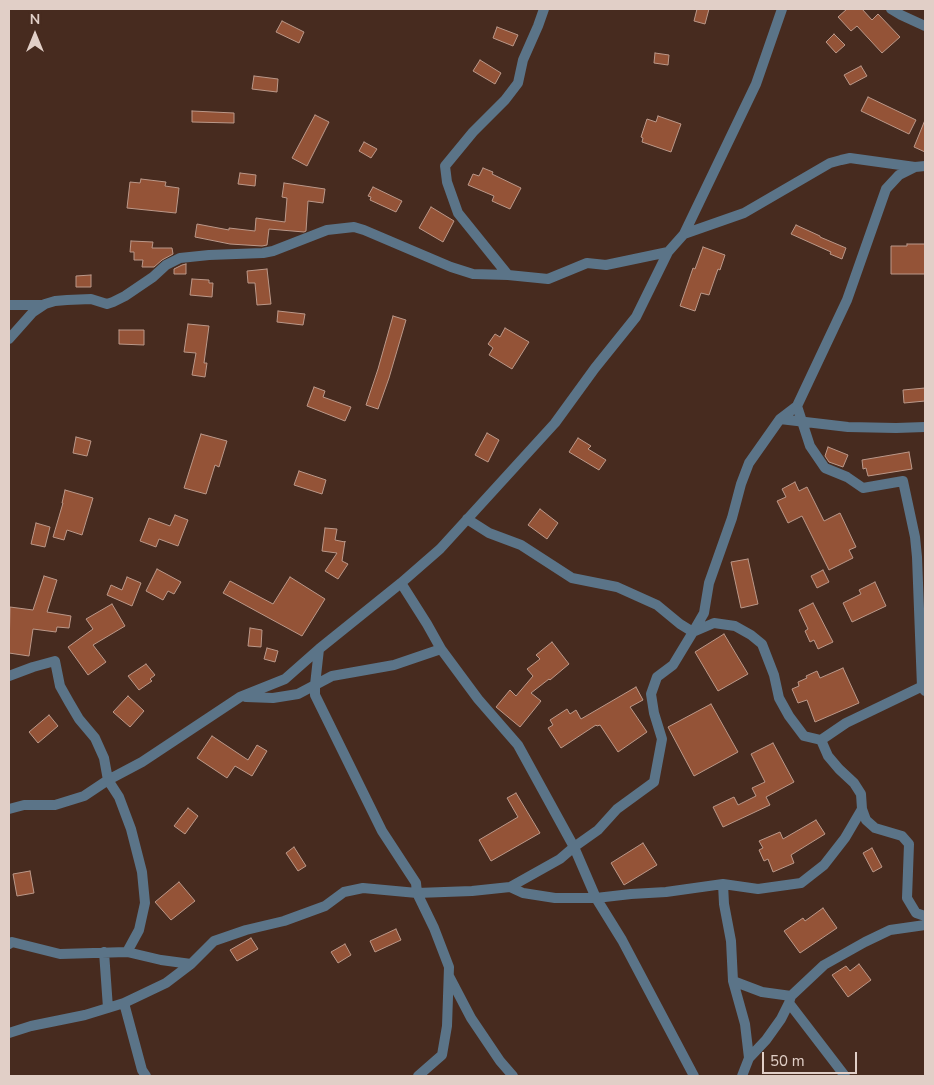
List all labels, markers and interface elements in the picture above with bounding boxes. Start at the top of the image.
north arrow [10,10,60,60]
text: N [30,10,40,29]
scale bar [764,1042,859,1074]
text: 50 m [770,1051,805,1071]

